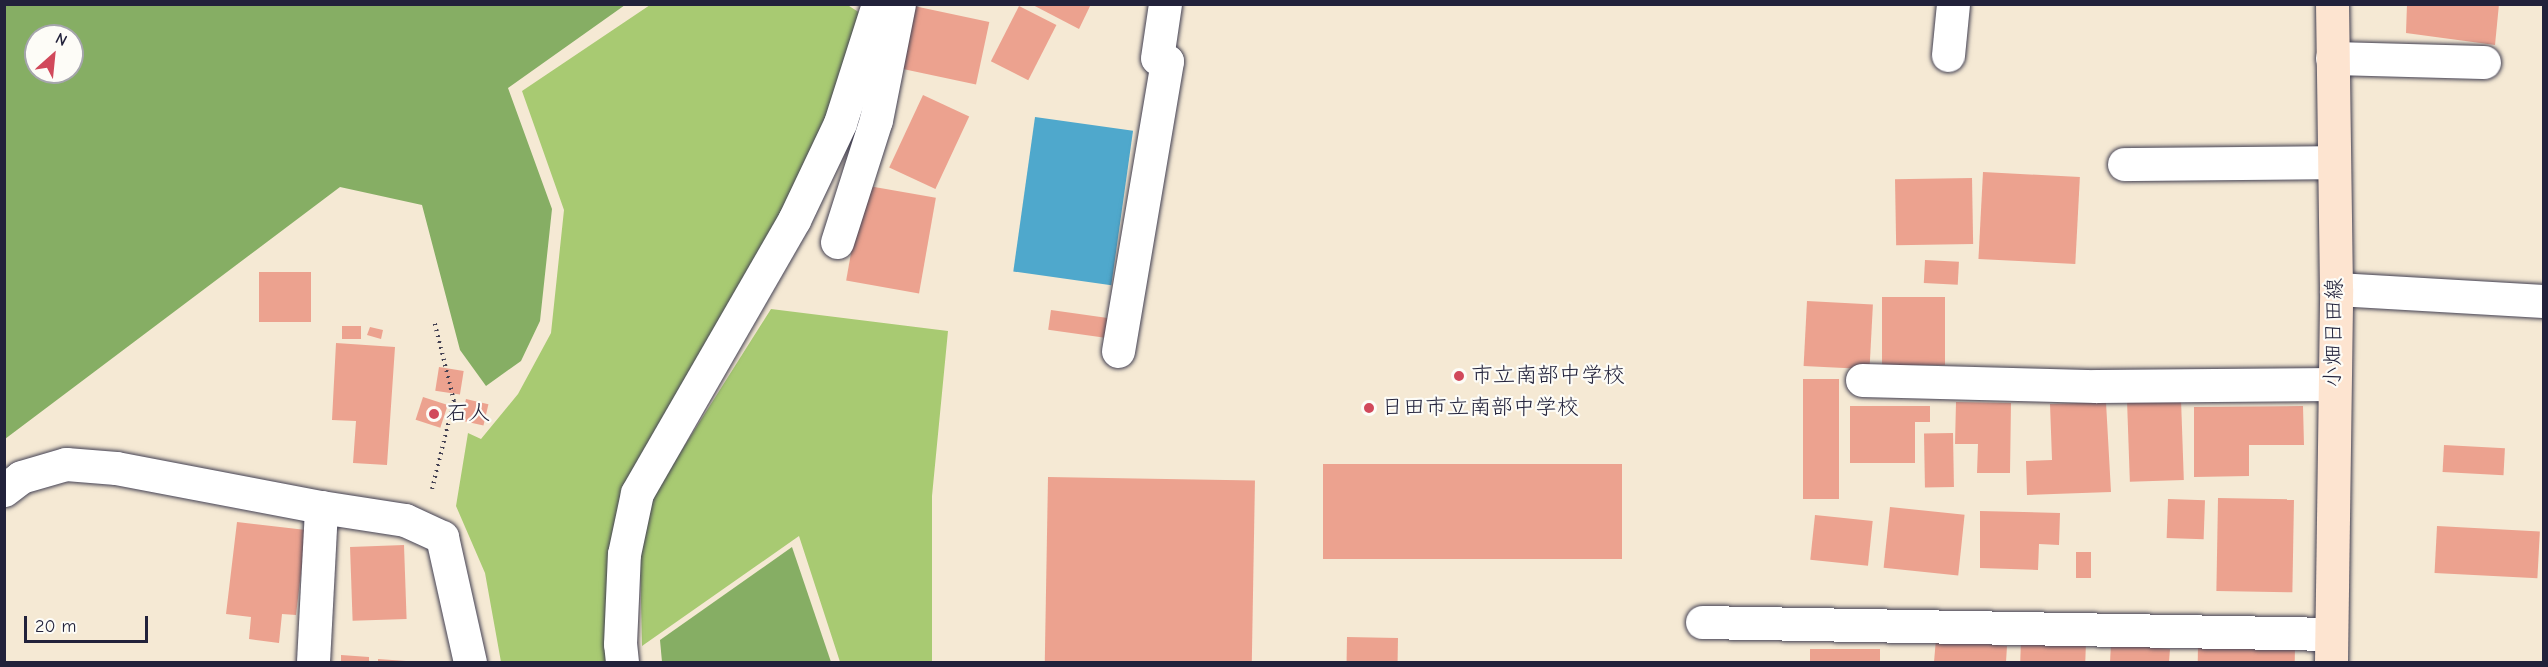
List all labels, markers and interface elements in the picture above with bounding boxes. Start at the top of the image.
north arrow [24,24,84,84]
text: N [53,29,70,50]
street label: 小畑日田線 [2320,278,2348,388]
place label: 市立南部中学校 [1471,363,1625,389]
marker: 市立南部中学校 [1452,369,1466,383]
place label: 日田市立南部中学校 [1381,395,1579,421]
place label: 石人 [446,401,490,427]
marker: 日田市立南部中学校 [1362,401,1376,415]
marker: 石人 [427,407,441,421]
scale bar [27,604,152,642]
text: 20 m [35,616,76,637]

